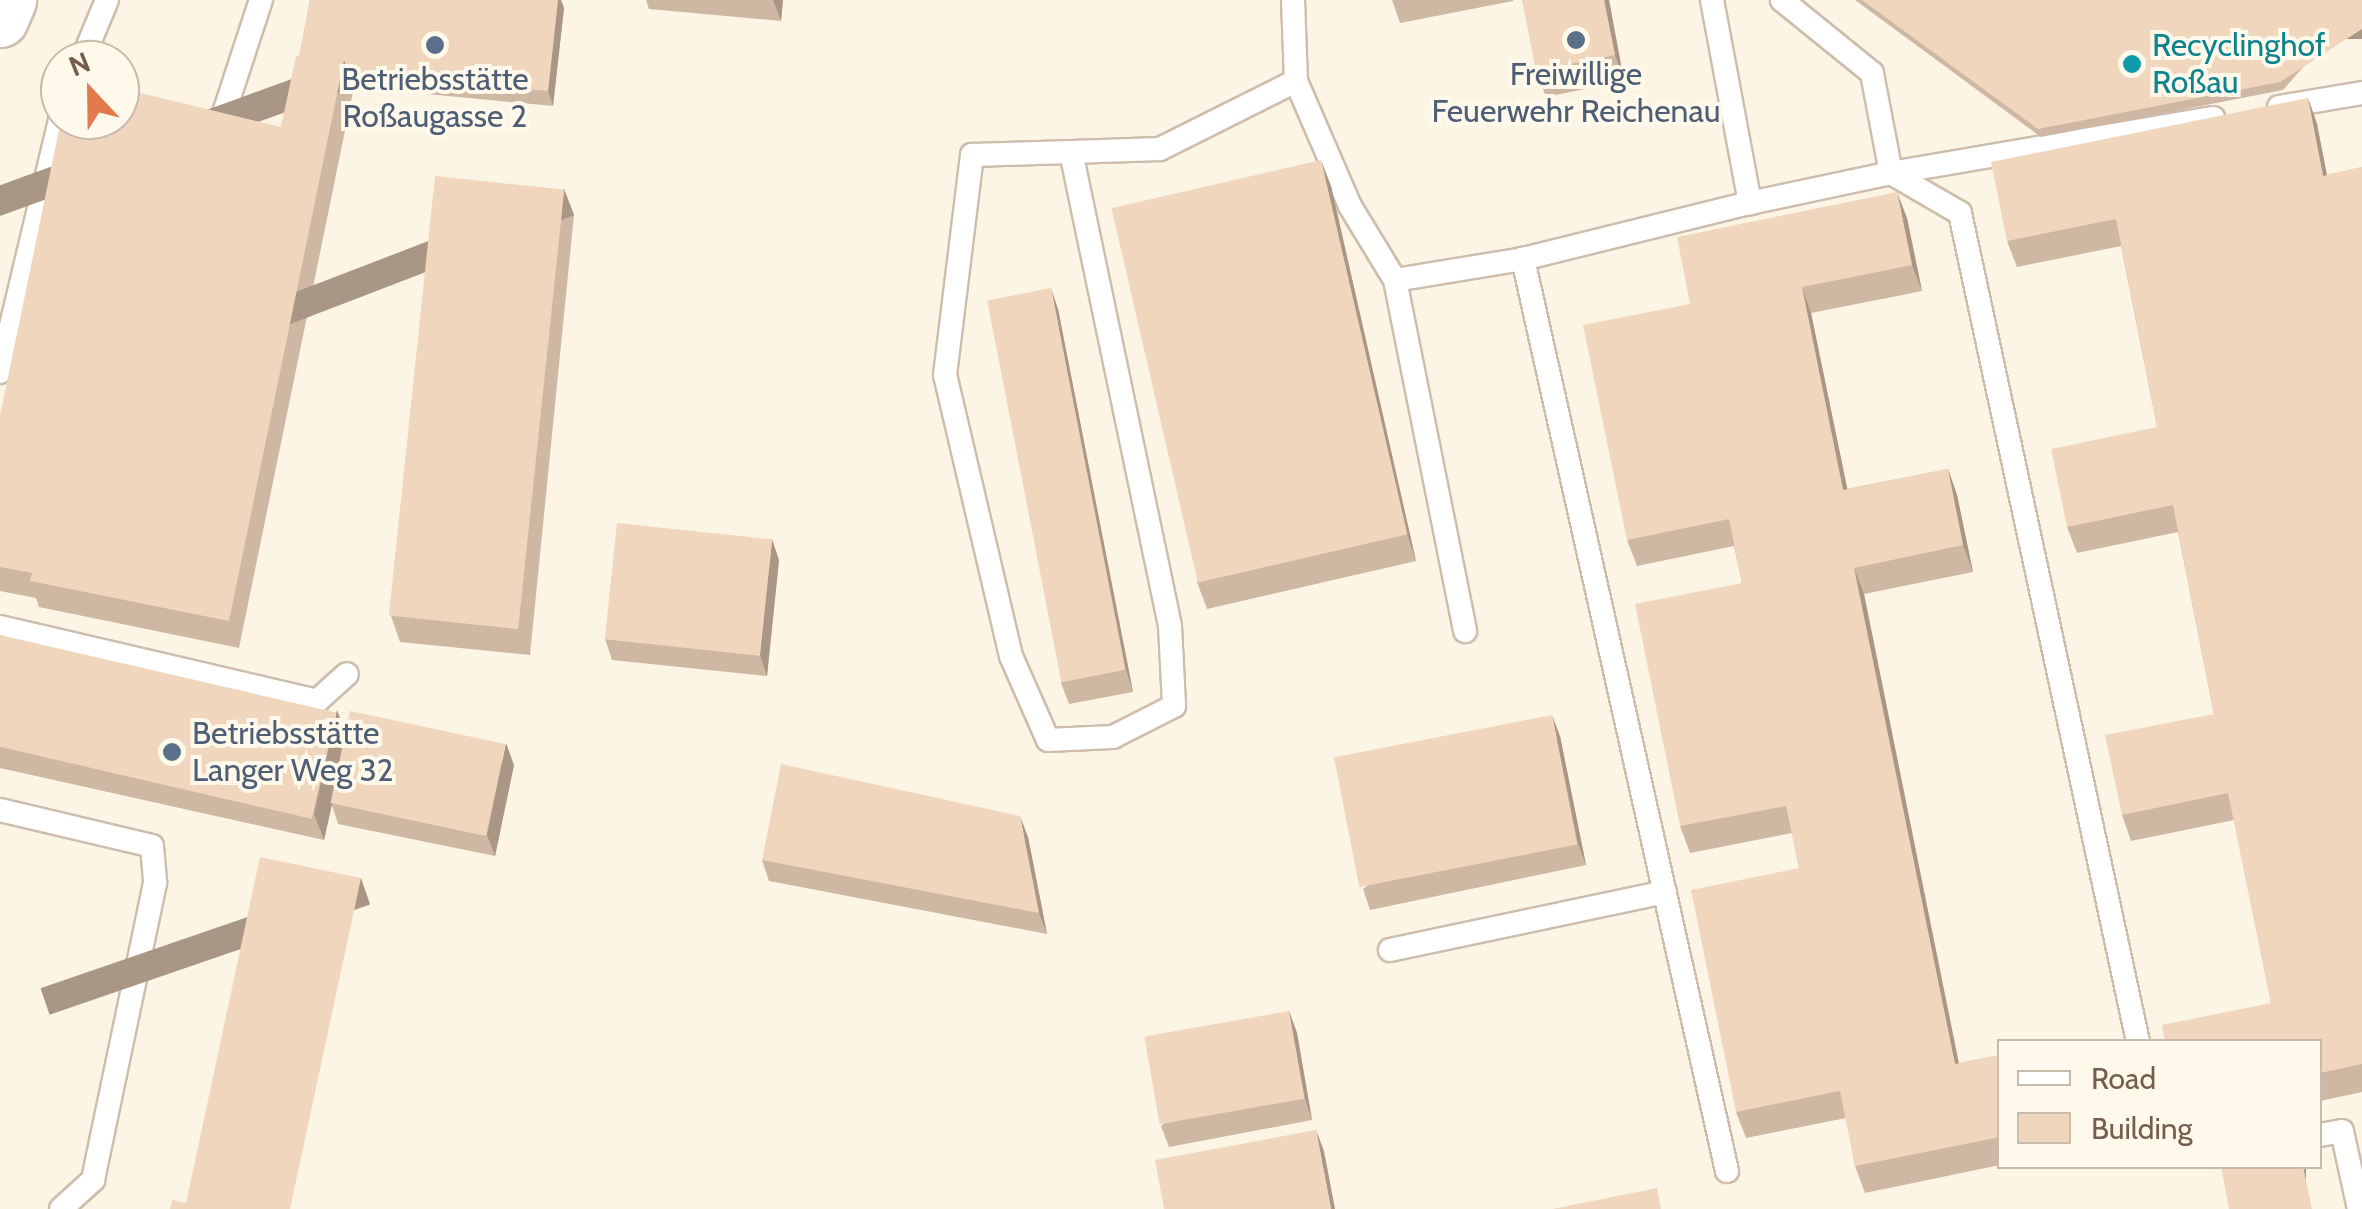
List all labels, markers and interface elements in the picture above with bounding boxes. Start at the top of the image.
place label: Recyclinghof Roßau [2152,27,2326,102]
marker: Freiwillige Feuerwehr Reichenau [1565,29,1587,51]
marker: Betriebsstätte Roßaugasse 2 [424,34,446,56]
north arrow [40,40,140,140]
text: N [64,45,95,84]
marker: Recyclinghof Roßau [2121,53,2143,75]
place label: Freiwillige Feuerwehr Reichenau [1431,56,1721,131]
place label: Betriebsstätte Roßaugasse 2 [341,61,529,136]
place label: Betriebsstätte Langer Weg 32 [192,715,394,790]
marker: Betriebsstätte Langer Weg 32 [161,741,183,763]
legend [1997,1039,2322,1169]
text: Road [2091,1060,2156,1097]
text: Building [2091,1110,2193,1147]

